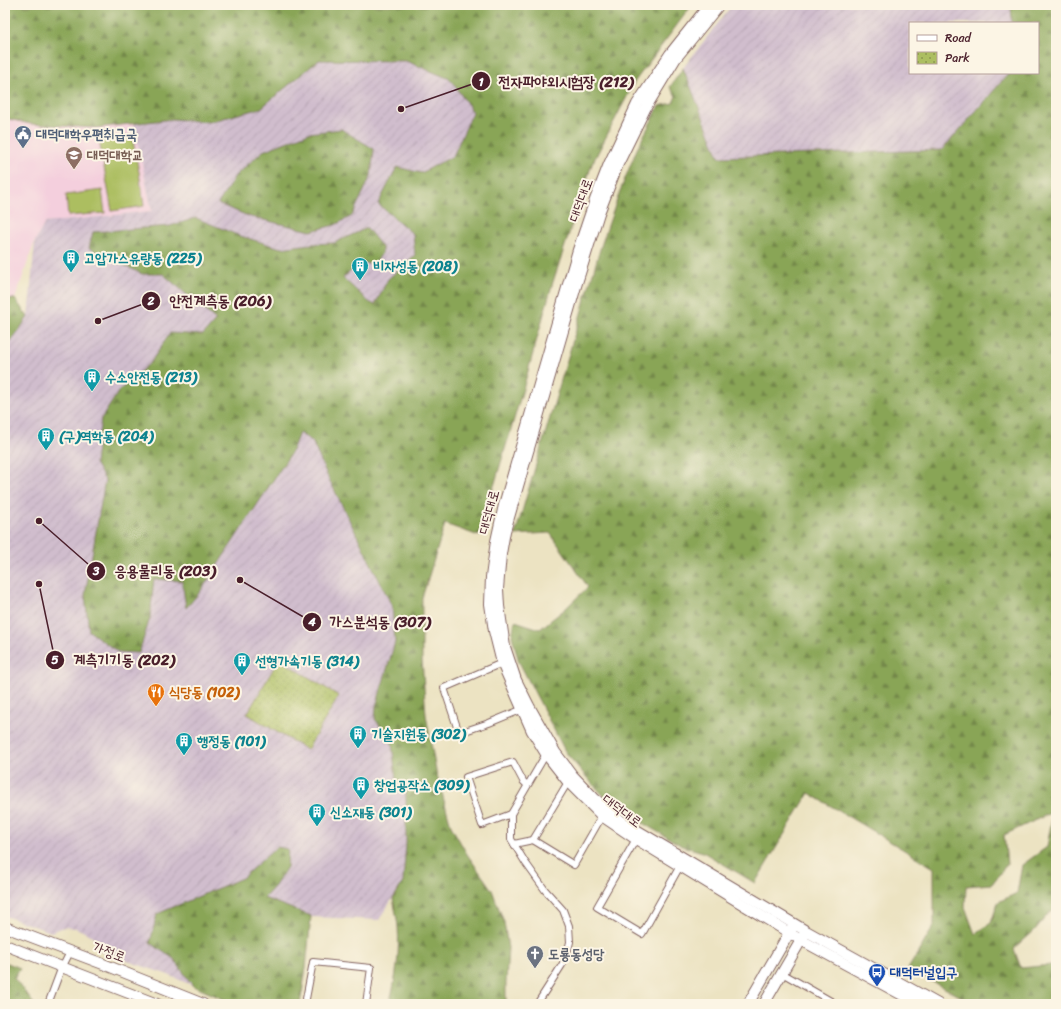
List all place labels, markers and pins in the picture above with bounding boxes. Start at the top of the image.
callout: 전자파야외시험장 (212) [471,68,641,95]
place label: 대덕대학우편취급국 [35,122,137,147]
public building icon: 대덕대학우편취급국 [13,124,33,149]
place label: 대덕대학교 [86,143,143,168]
school or university icon: 대덕대학교 [64,145,84,170]
place label: 고압가스유량동 (225) [84,246,202,271]
building icon: 고압가스유량동 (225) [61,248,81,273]
place label: 비자성동 (208) [373,254,458,279]
building icon: 비자성동 (208) [350,256,370,281]
callout: 안전계측동 (206) [141,287,279,314]
place label: 수소안전동 (213) [105,365,198,390]
building icon: 수소안전동 (213) [82,367,102,392]
place label: (구)역학동 (204) [59,424,154,449]
building icon: (구)역학동 (204) [36,426,56,451]
callout: 응용물리동 (203) [86,557,223,584]
callout: 가스분석동 (307) [302,608,439,635]
callout: 계측기기동 (202) [45,646,183,673]
place label: 선형가속기동 (314) [255,649,360,674]
building icon: 선형가속기동 (314) [232,651,252,676]
place label: 식당동 (102) [169,680,240,705]
restaurant icon: 식당동 (102) [146,682,166,707]
place label: 기술지원동 (302) [371,722,467,747]
building icon: 기술지원동 (302) [348,724,368,749]
place label: 행정동 (101) [196,729,266,754]
building icon: 행정동 (101) [174,731,194,756]
place label: 창업공작소 (309) [374,773,470,798]
building icon: 창업공작소 (309) [351,775,371,800]
place label: 신소재동 (301) [330,800,412,825]
building icon: 신소재동 (301) [307,802,327,827]
place label: 도룡동성당 [548,942,605,967]
church icon: 도룡동성당 [525,944,545,969]
place label: 대덕터널입구 [889,960,958,985]
bus stop icon: 대덕터널입구 [867,962,887,987]

